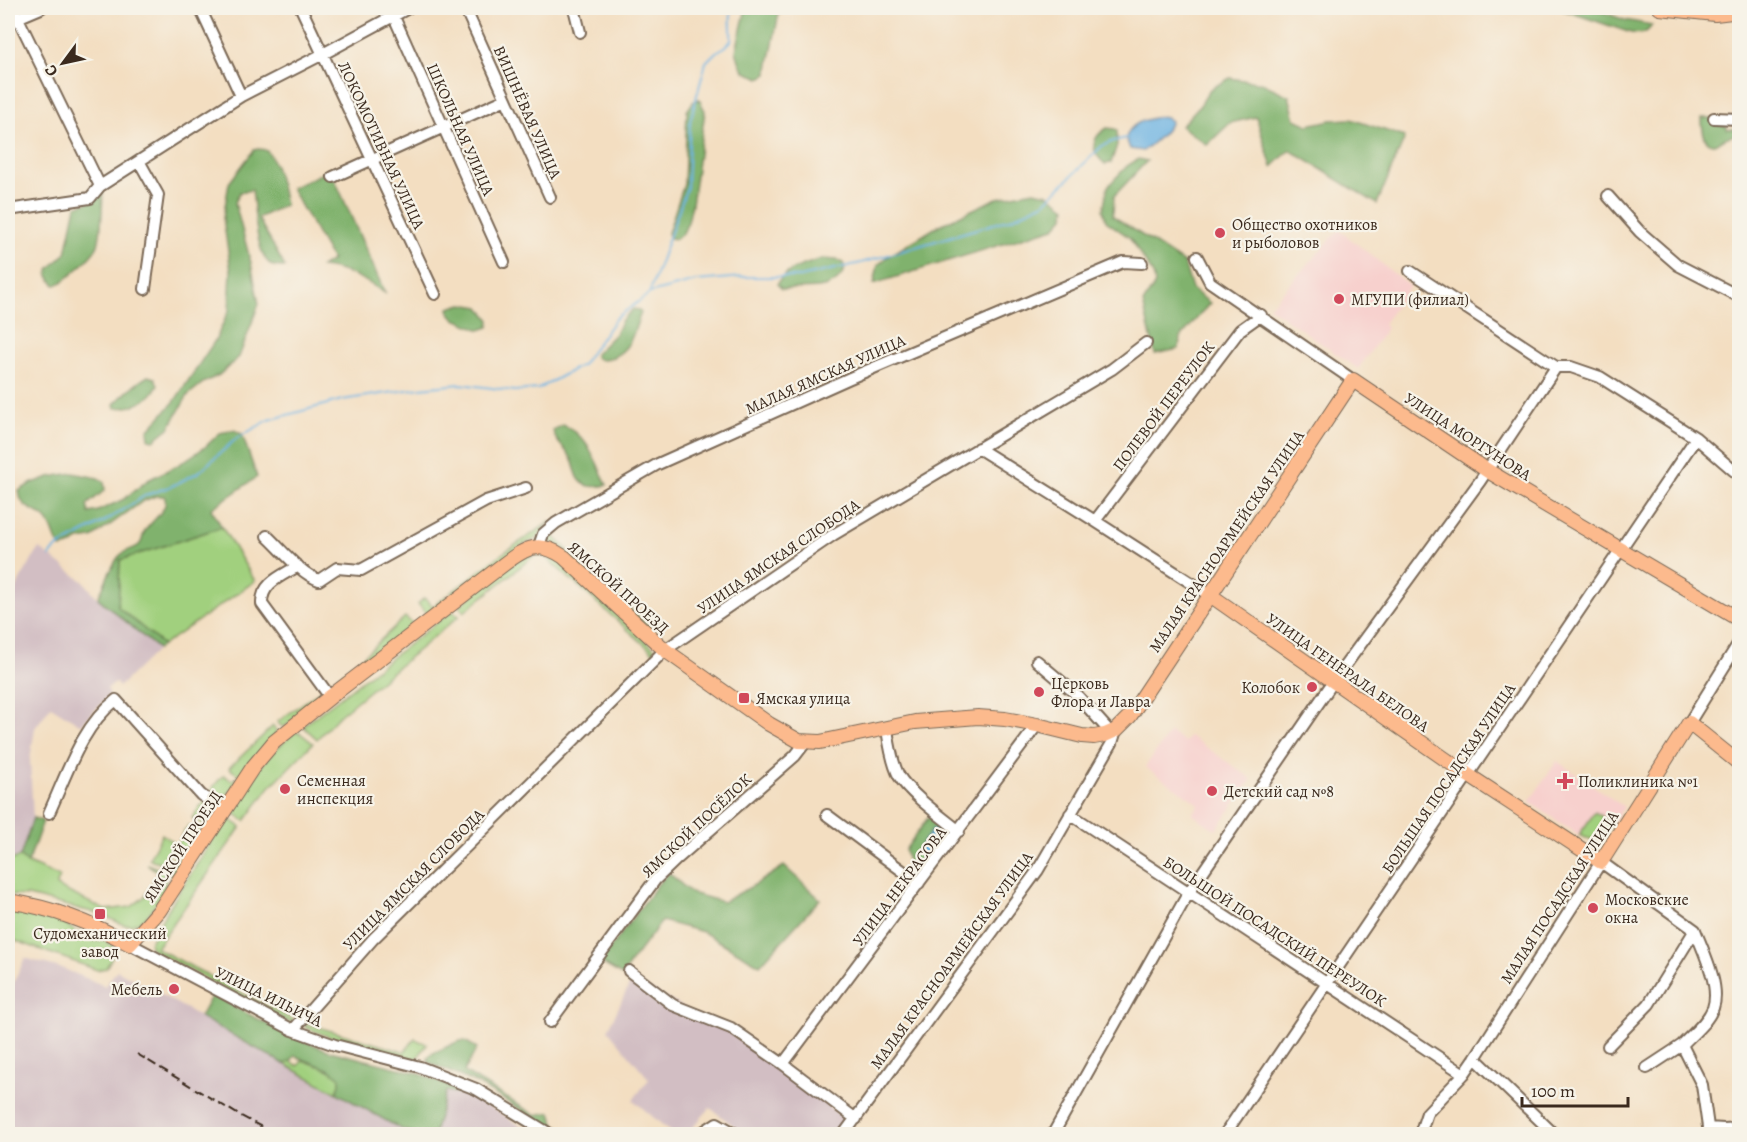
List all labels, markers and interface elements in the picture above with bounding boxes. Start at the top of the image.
north arrow [33,33,93,93]
street label: ВИШНЁВАЯ УЛИЦА [488,42,567,183]
street label: ЛОКОМОТИВНАЯ УЛИЦА [332,58,430,234]
text: С [39,60,63,81]
street label: ШКОЛЬНАЯ УЛИЦА [421,60,499,200]
place label: Общество охотников и рыболовов [1232,214,1378,254]
marker: Общество охотников и рыболовов [1213,226,1227,240]
place label: МГУПИ (филиал) [1351,289,1469,311]
marker: МГУПИ (филиал) [1332,292,1346,306]
street label: МАЛАЯ ЯМСКАЯ УЛИЦА [742,329,910,420]
street label: ПОЛЕВОЙ ПЕРЕУЛОК [1108,337,1220,476]
street label: УЛИЦА МОРГУНОВА [1400,387,1536,487]
street label: МАЛАЯ КРАСНОАРМЕЙСКАЯ УЛИЦА [1144,425,1310,657]
street label: УЛИЦА ЯМСКАЯ СЛОБОДА [693,494,865,620]
street label: ЯМСКОЙ ПРОЕЗД [563,536,674,639]
street label: УЛИЦА ГЕНЕРАЛА БЕЛОВА [1262,608,1434,738]
place label: Церковь Флора и Лавра [1051,673,1151,713]
place label: Колобок [1241,677,1300,699]
street label: БОЛЬШАЯ ПОСАДСКАЯ УЛИЦА [1377,679,1521,878]
marker: Колобок [1305,680,1319,694]
marker: Церковь Флора и Лавра [1032,685,1046,699]
place label: Ямская улица [756,688,851,710]
marker: Ямская улица [737,691,751,705]
street label: ЯМСКОЙ ПОСЁЛОК [637,768,757,883]
place label: Семенная инспекция [297,770,374,810]
place label: Поликлиника №1 [1578,771,1699,793]
marker: Поликлиника №1 [1556,772,1574,790]
place label: Детский сад №8 [1224,781,1334,803]
marker: Семенная инспекция [278,782,292,796]
marker: Детский сад №8 [1205,784,1219,798]
street label: ЯМСКОЙ ПРОЕЗД [139,787,227,907]
street label: УЛИЦА ЯМСКАЯ СЛОБОДА [338,804,490,955]
street label: МАЛАЯ ПОСАДСКАЯ УЛИЦА [1496,806,1624,988]
street label: УЛИЦА НЕКРАСОВА [848,822,952,951]
street label: МАЛАЯ КРАСНОАРМЕЙСКАЯ УЛИЦА [865,847,1039,1074]
street label: БОЛЬШОЙ ПОСАДСКИЙ ПЕРЕУЛОК [1159,851,1391,1013]
place label: Московские окна [1605,889,1689,929]
marker: Московские окна [1586,901,1600,915]
marker: Судомеханический завод [93,907,107,921]
place label: Судомеханический завод [33,923,167,963]
street label: УЛИЦА ИЛЬИЧА [211,961,327,1033]
place label: Мебель [111,979,162,1001]
marker: Мебель [167,982,181,996]
scale bar [1522,1070,1628,1108]
text: 100 m [1531,1079,1575,1103]

